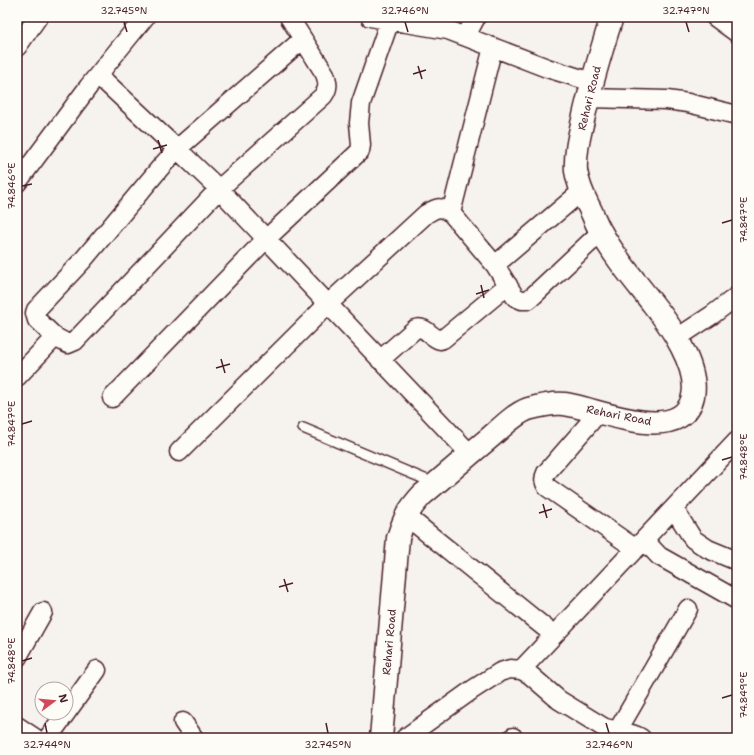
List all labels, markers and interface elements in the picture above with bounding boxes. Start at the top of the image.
text: 32.745°N [101,4,147,17]
text: 32.746°N [381,4,429,17]
text: 32.747°N [662,4,710,17]
street label: Rehari Road [574,64,605,132]
text: 74.846°E [5,162,18,210]
text: 74.847°E [737,197,750,243]
text: 74.847°E [5,401,18,447]
street label: Rehari Road [585,402,653,429]
text: 74.848°E [737,433,750,481]
street label: Rehari Road [379,608,400,676]
text: 74.848°E [5,637,18,685]
text: 74.849°E [737,672,750,718]
north arrow [34,681,74,721]
text: N [55,692,72,705]
text: 32.744°N [23,738,71,751]
text: 32.745°N [305,738,351,751]
text: 32.746°N [585,738,633,751]

